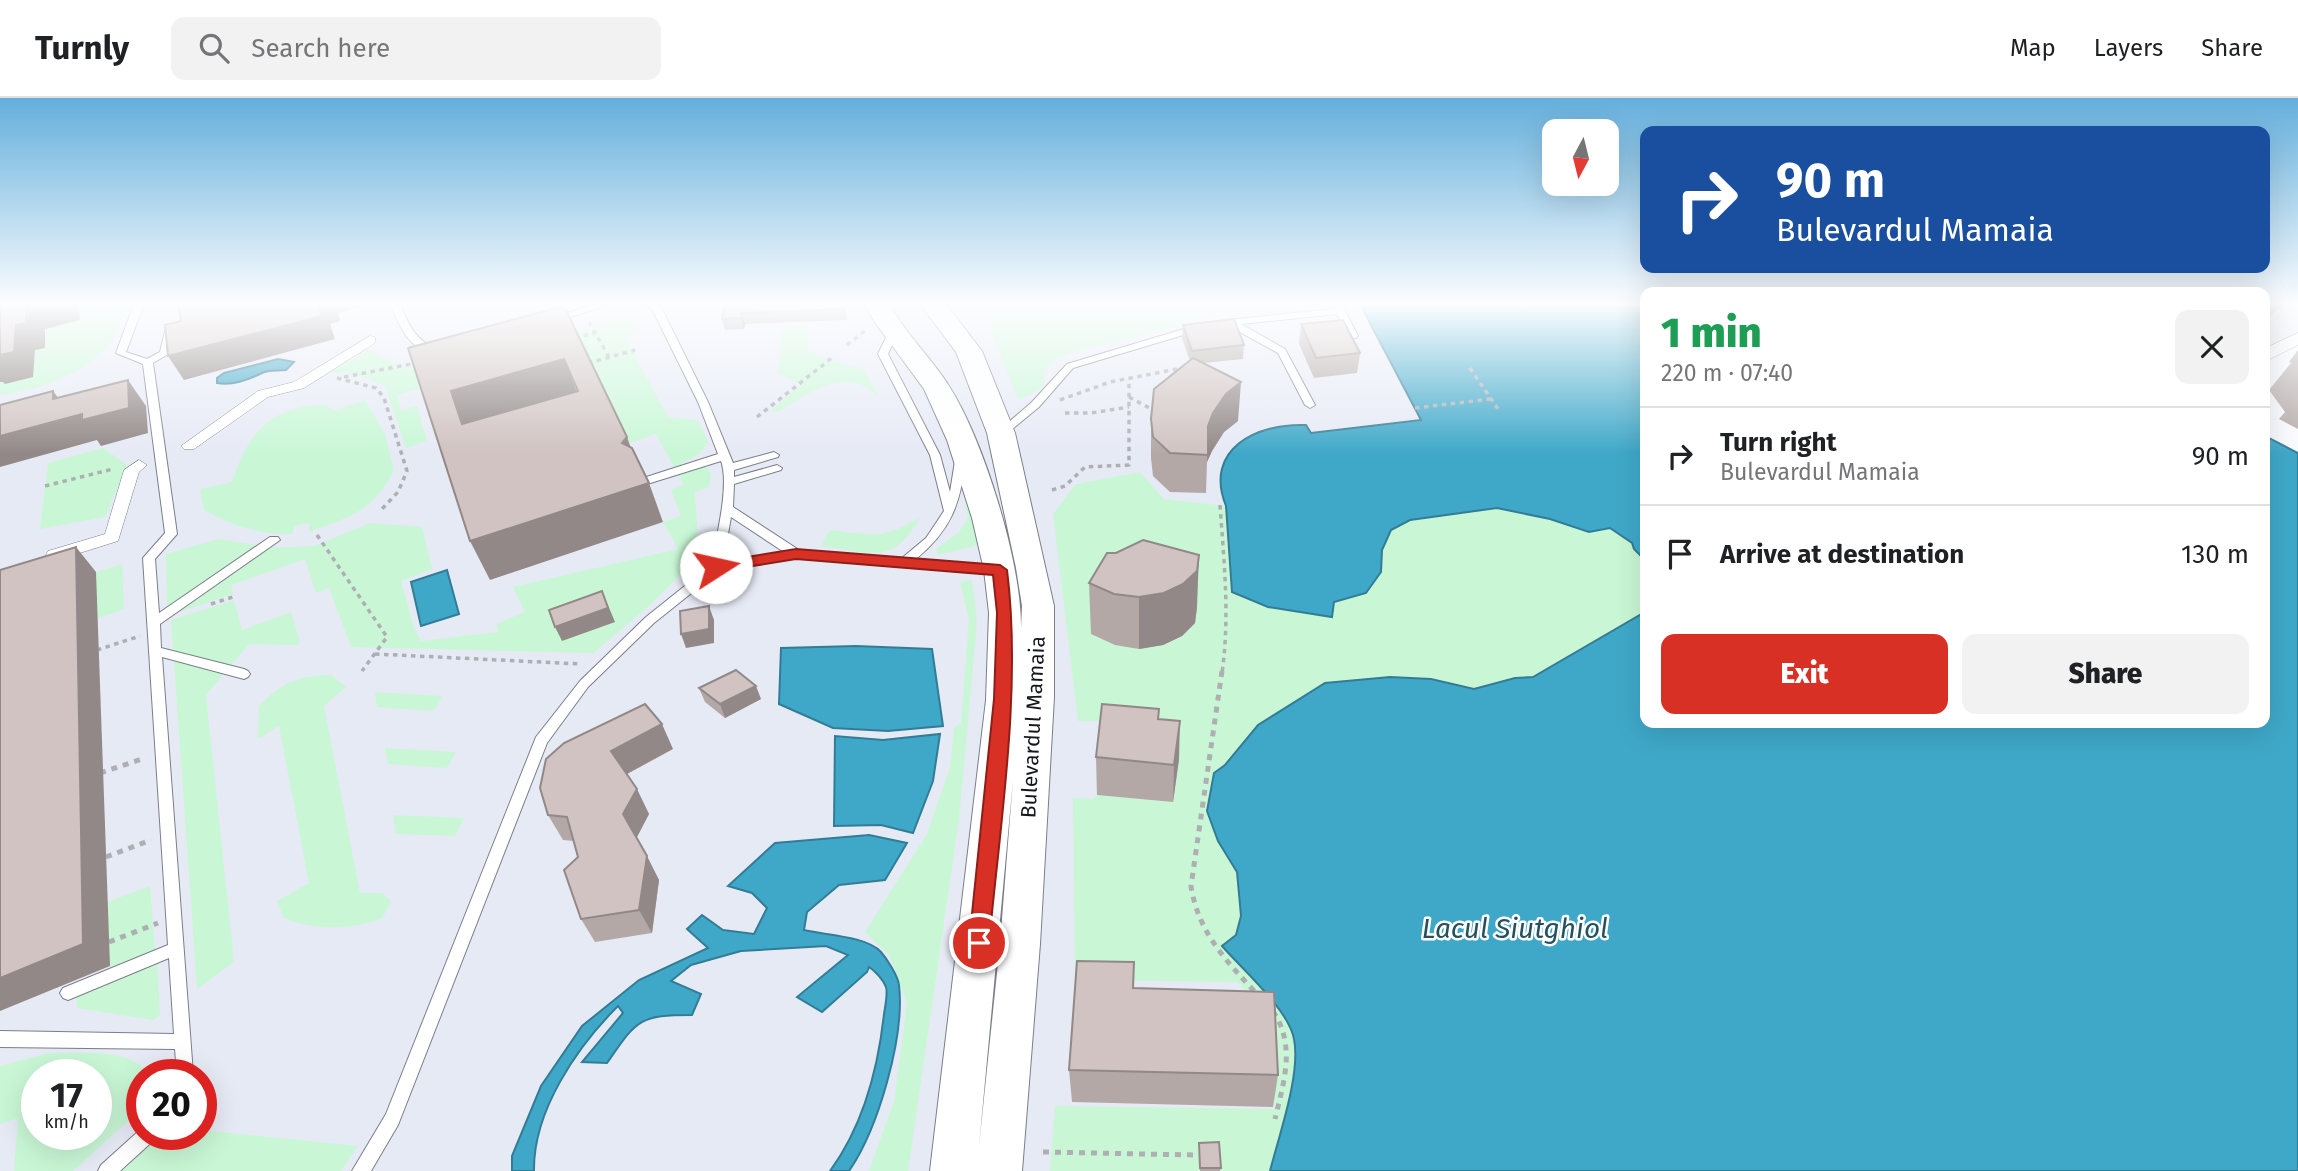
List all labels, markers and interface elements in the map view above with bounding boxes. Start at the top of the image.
search box [171,17,661,80]
text: Turnly [35,28,129,68]
icon: search [195,29,233,67]
text: Search here [251,33,390,64]
text: Map [2010,34,2056,62]
text: Layers [2094,34,2163,62]
text: Share [2201,34,2263,62]
north arrow [1542,119,1619,196]
map controls [1542,119,1619,196]
text: 90 m [1776,151,1885,210]
icon: right [1661,154,1752,245]
text: Bulevardul Mamaia [1776,211,2054,249]
text: 1 min [1661,308,1762,358]
button: close [2175,310,2249,384]
text: 220 m · 07:40 [1661,359,1793,387]
text: Turn right [1720,427,1837,458]
icon: right [1661,437,1699,475]
text: 90 m [2192,441,2249,472]
text: Bulevardul Mamaia [1720,458,1920,486]
position arrow [679,530,753,604]
icon: arrive [1661,535,1699,573]
text: Arrive at destination [1720,539,1964,570]
text: 130 m [2181,539,2249,570]
button: Exit [1661,634,1948,714]
button: Share [1962,634,2249,714]
street label: Bulevardul Mamaia [1015,635,1051,819]
water label: Lacul Siutghiol [1422,912,1608,945]
pin [949,913,1009,973]
icon: arrive [960,924,998,962]
speed limit sign: 20 [126,1059,217,1150]
text: 17 [50,1074,83,1116]
text: km/h [44,1111,89,1133]

